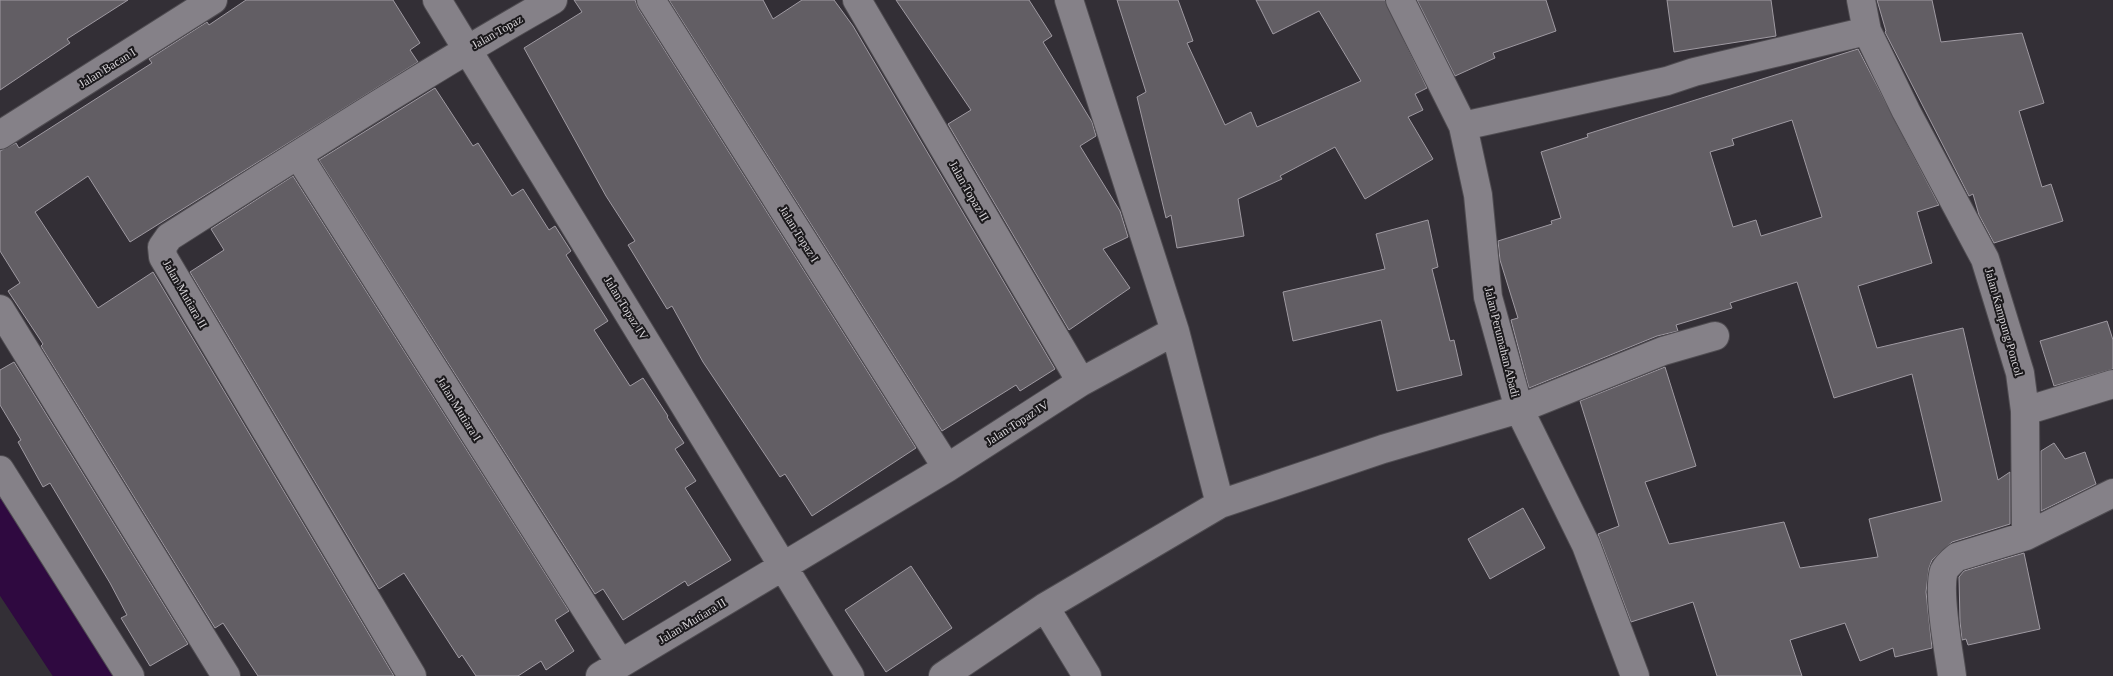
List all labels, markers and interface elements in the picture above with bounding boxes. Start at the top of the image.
street label: Jalan Topaz [469,12,525,52]
street label: Jalan Bacan I [76,45,138,91]
street label: Jalan Topaz II [946,158,992,224]
street label: Jalan Topaz I [776,203,822,265]
street label: Jalan Mutiara II [160,257,210,331]
street label: Jalan Kampung Poncol [1982,267,2026,378]
street label: Jalan Topaz IV [601,274,651,343]
street label: Jalan Perumahan Abadi [1482,285,1523,399]
street label: Jalan Mutiara I [434,374,484,444]
street label: Jalan Topaz IV [983,397,1051,449]
street label: Jalan Mutiara II [656,595,728,647]

